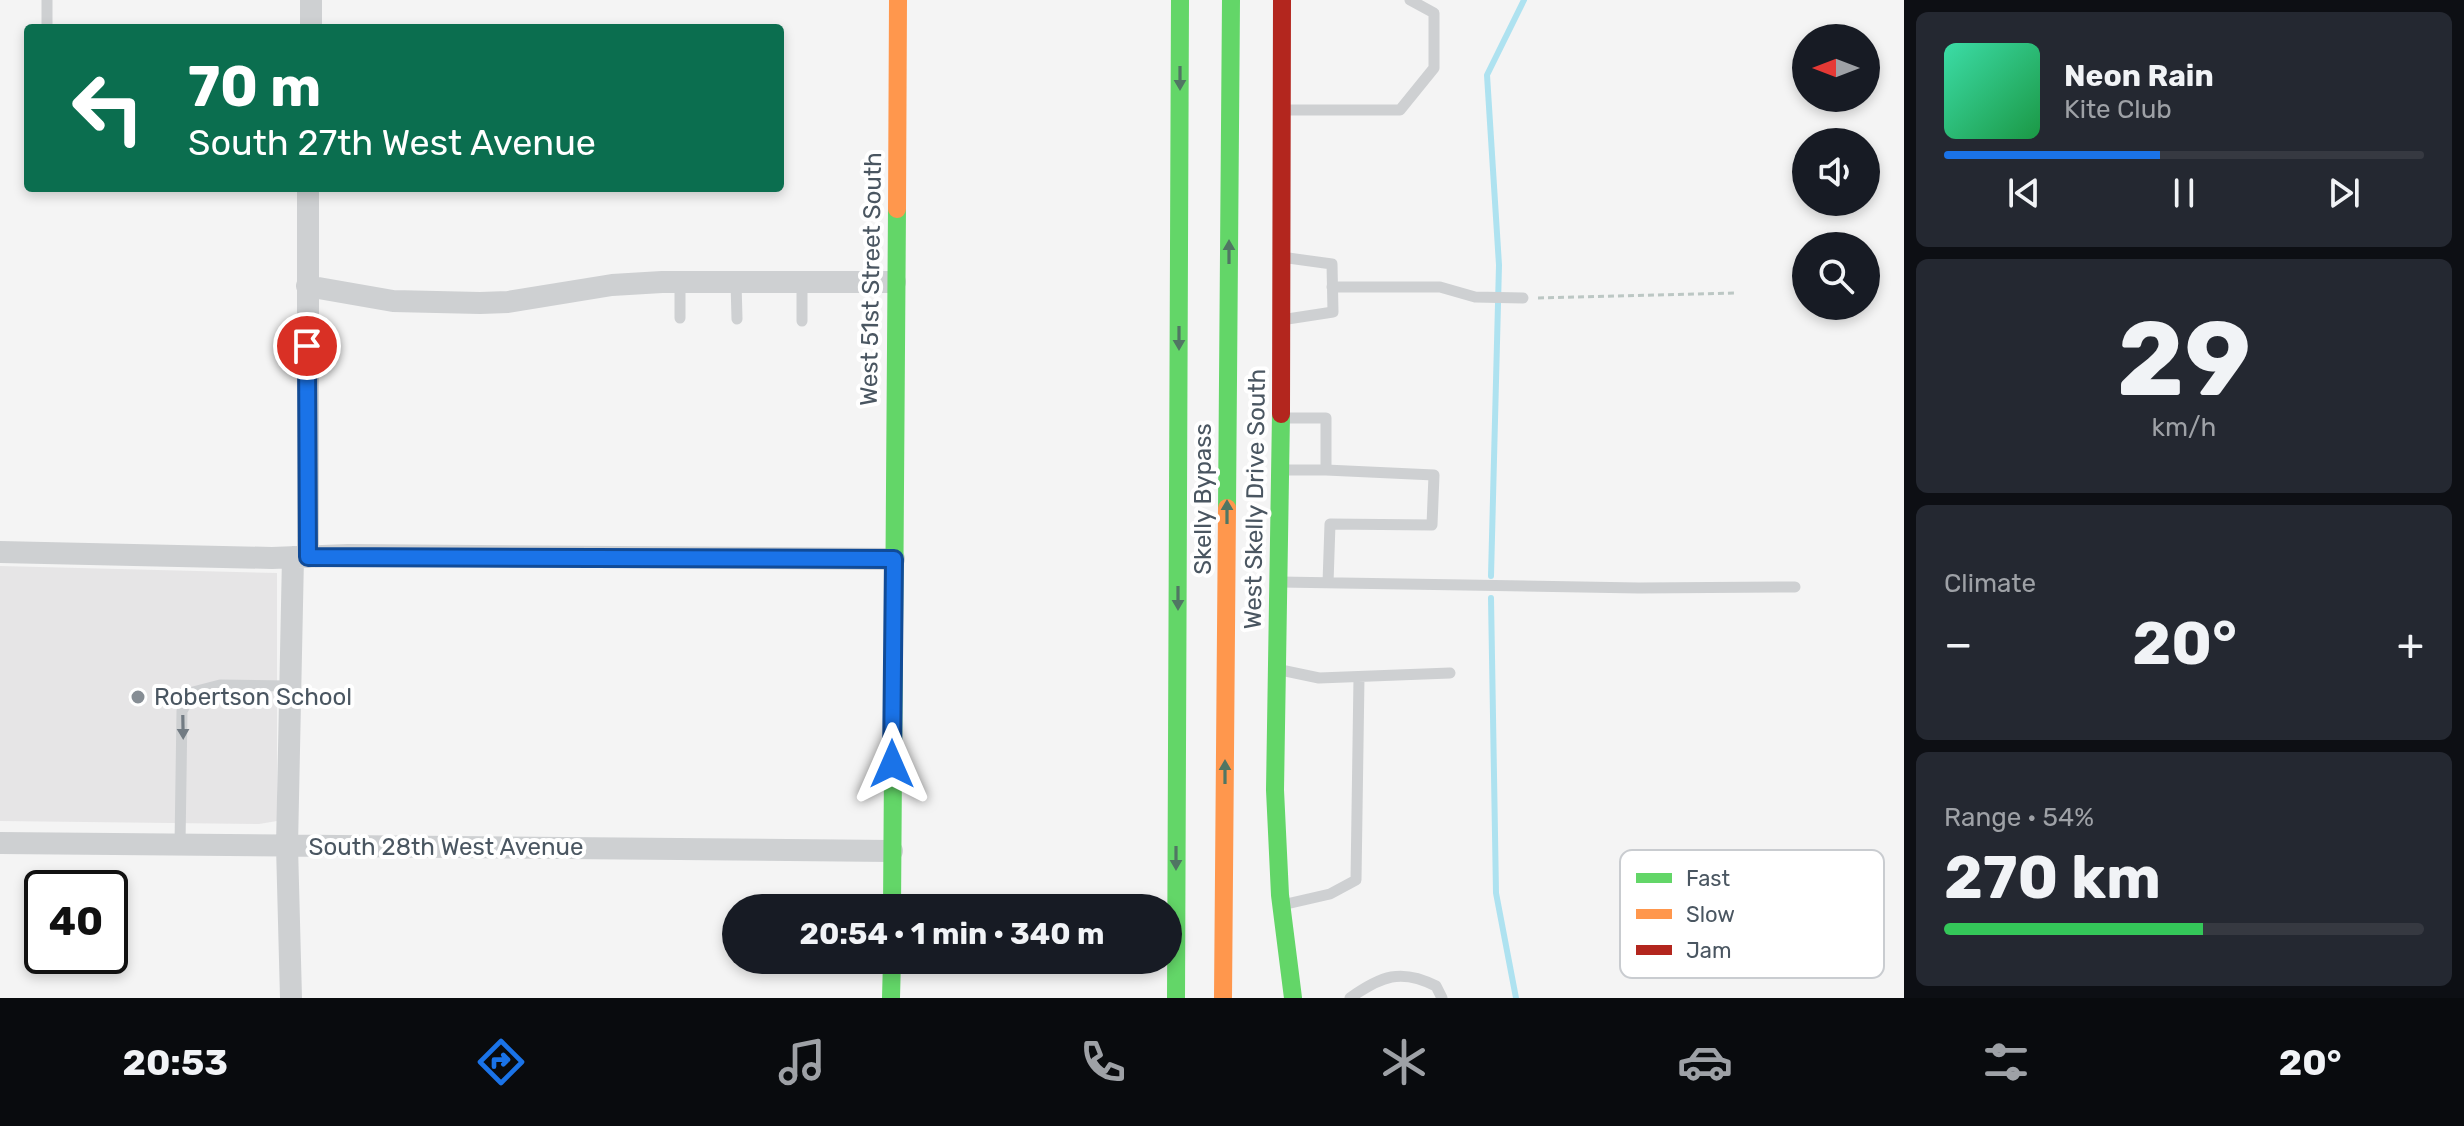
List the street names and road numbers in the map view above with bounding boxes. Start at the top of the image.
street label: West 51st Street South [855,152,887,406]
street label: West Skelly Drive South [1239,368,1271,630]
street label: Skelly Bypass [1189,423,1217,575]
street label: South 28th West Avenue [309,833,583,861]

